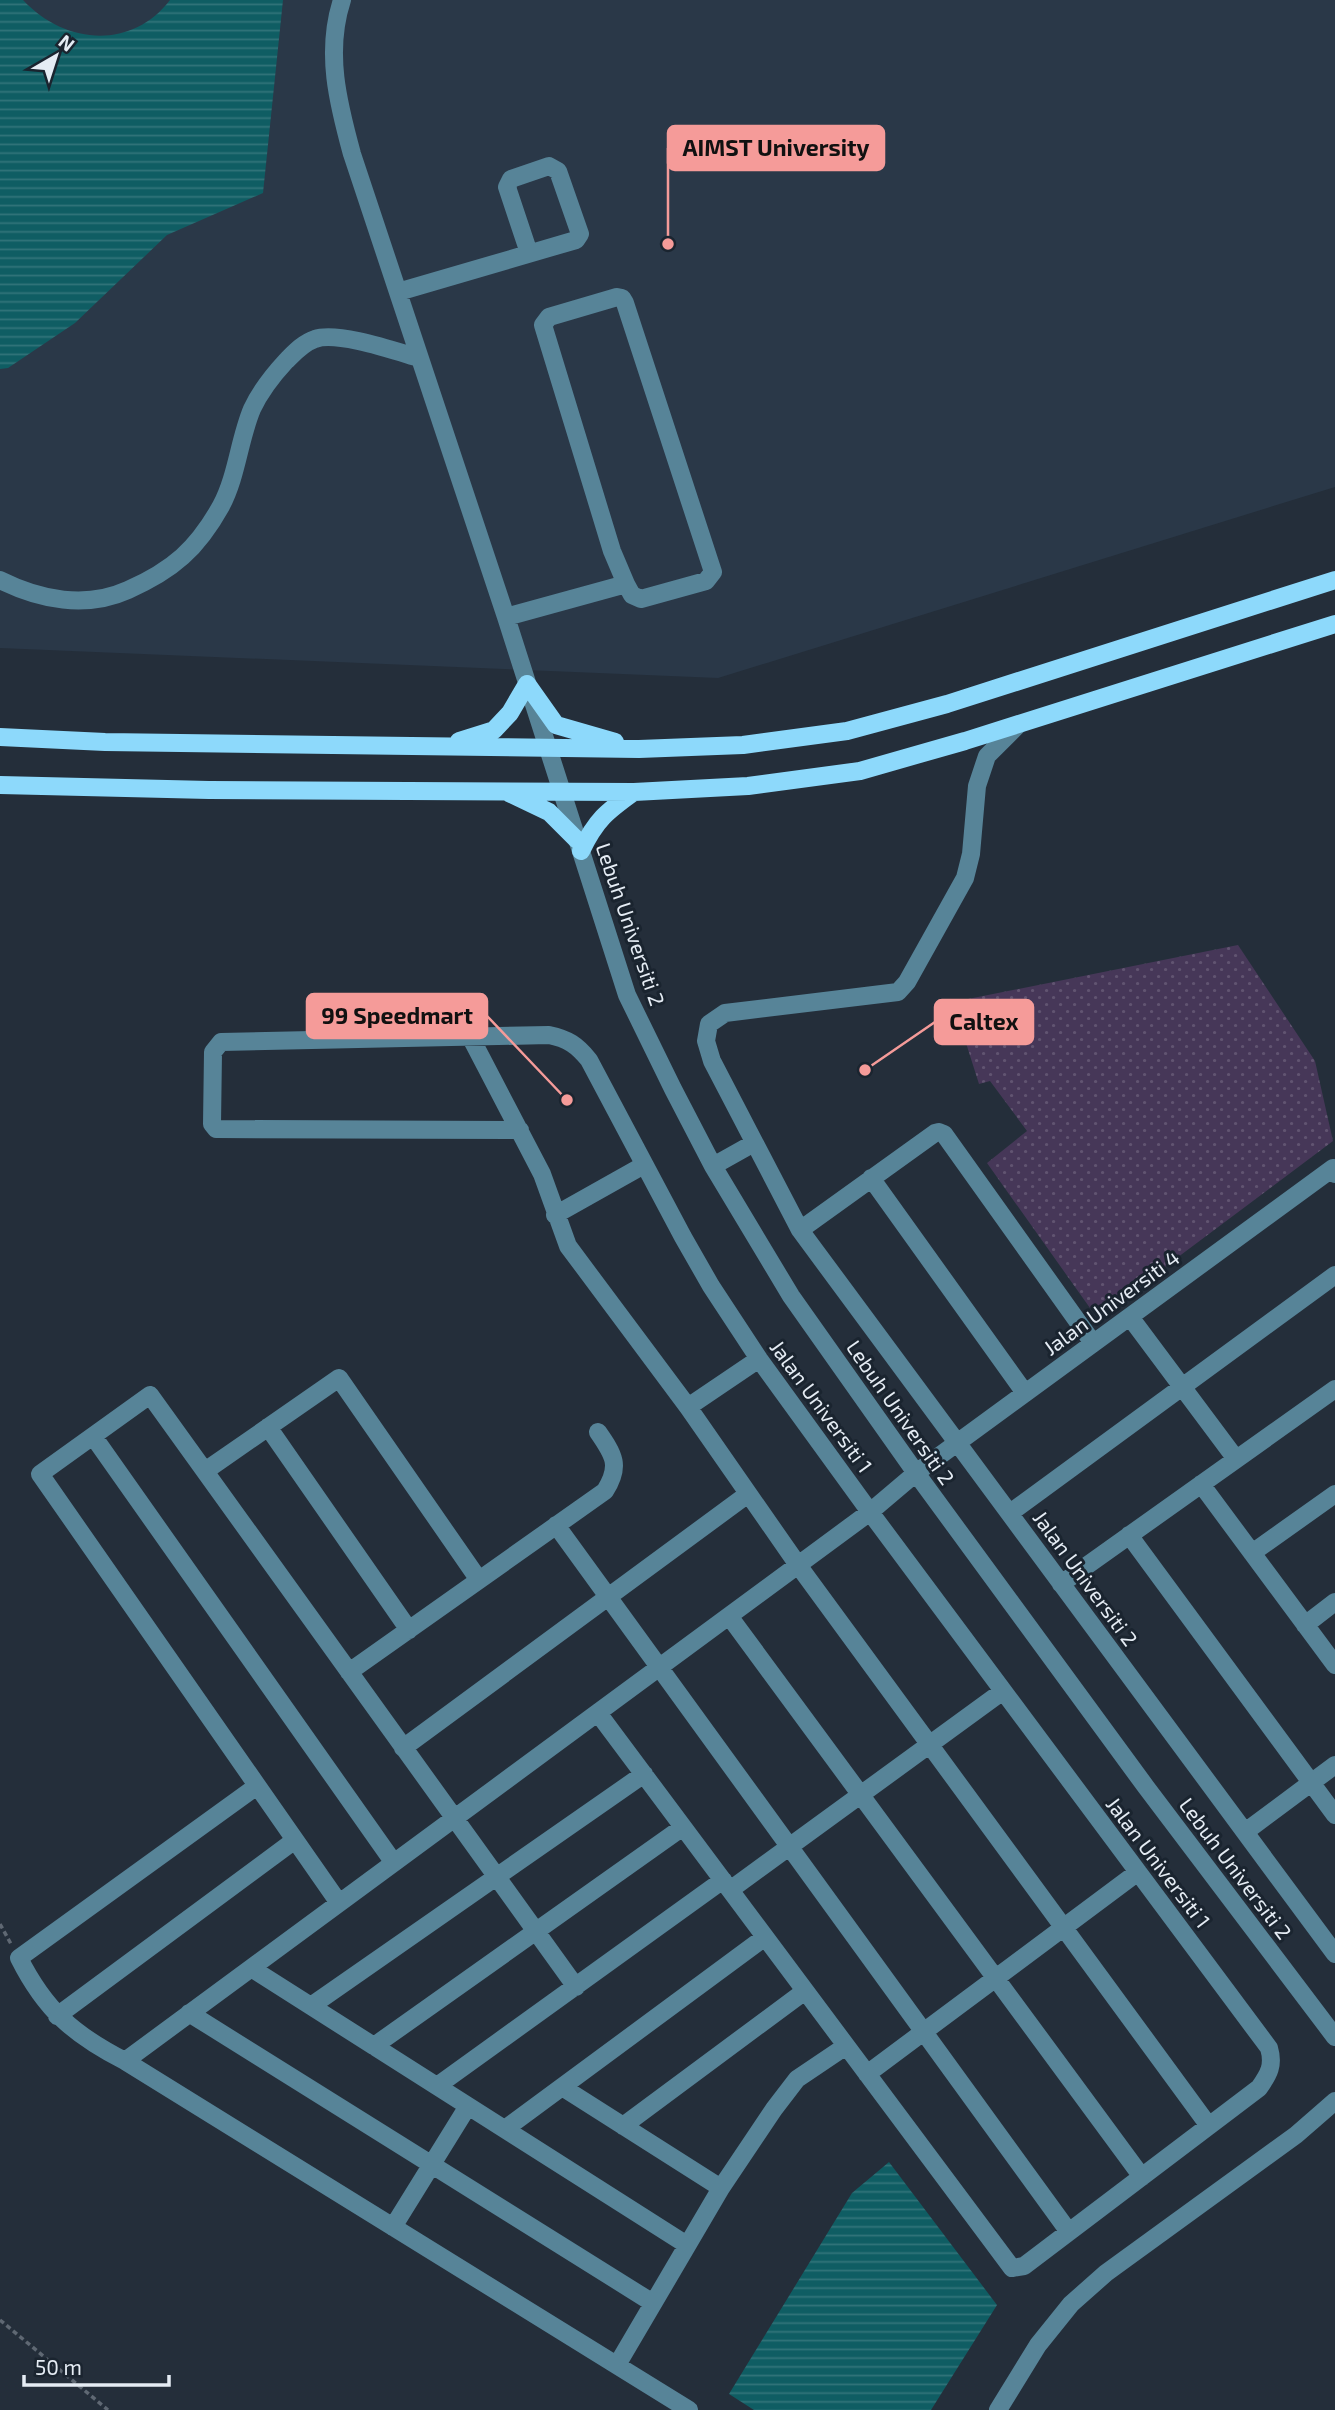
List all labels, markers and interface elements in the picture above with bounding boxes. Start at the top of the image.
north arrow [21,21,91,91]
text: N [54,29,80,56]
callout: AIMST University [668,126,884,170]
text: AIMST University [682,133,870,161]
street label: Lebuh Universiti 2 [591,839,671,1009]
callout: 99 Speedmart [307,994,487,1038]
callout: Caltex [935,1000,1033,1044]
text: 99 Speedmart [321,1001,473,1029]
text: Caltex [949,1007,1019,1035]
street label: Jalan Universiti 4 [1038,1244,1184,1360]
street label: Jalan Universiti 1 [766,1335,878,1477]
street label: Lebuh Universiti 2 [842,1335,960,1489]
street label: Jalan Universiti 2 [1029,1506,1143,1650]
street label: Jalan Universiti 1 [1102,1792,1216,1932]
street label: Lebuh Universiti 2 [1175,1792,1297,1944]
scale bar [24,2344,170,2388]
text: 50 m [35,2354,82,2379]

